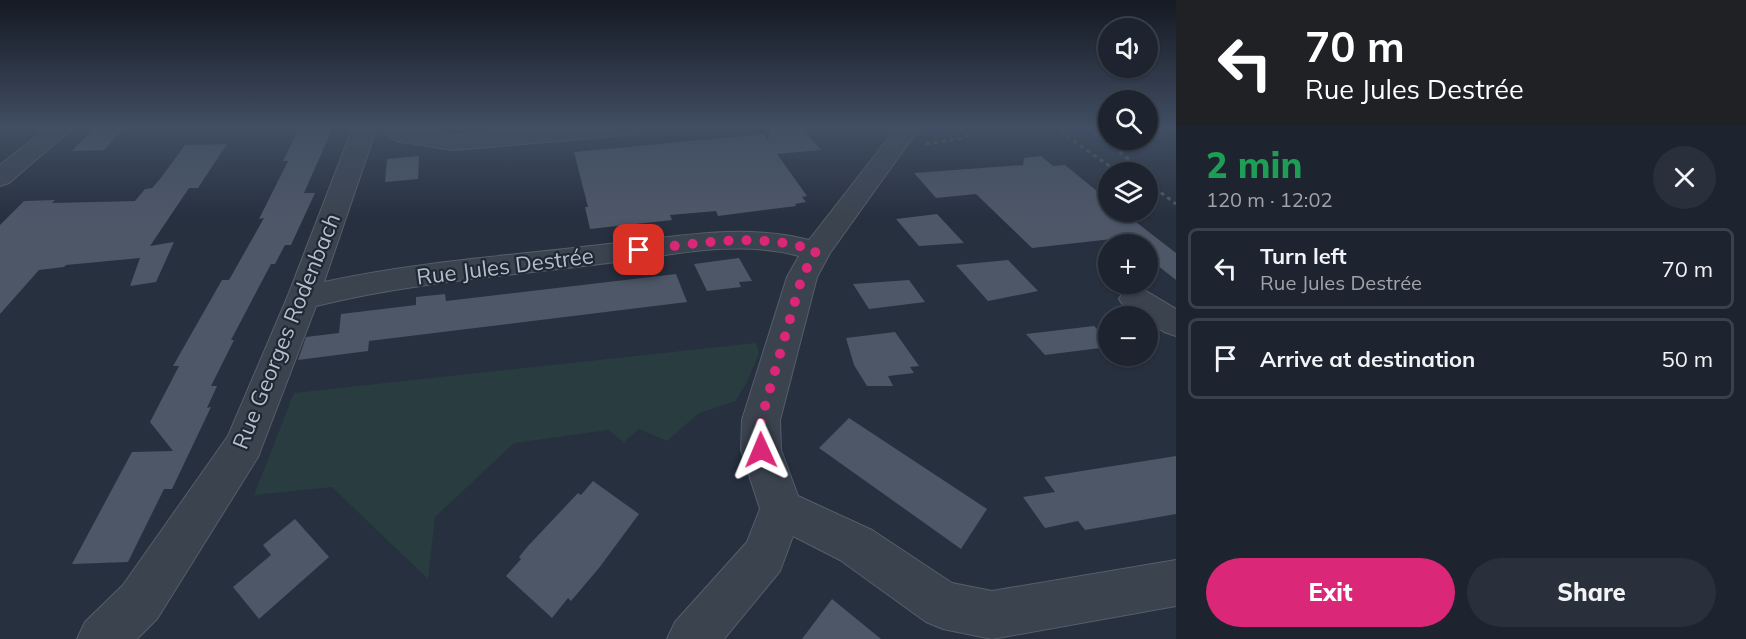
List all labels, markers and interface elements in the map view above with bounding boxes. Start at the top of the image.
map controls [1098,18,1158,366]
button: sound [1098,18,1158,78]
text: 70 m [1305,20,1405,73]
icon: left [1206,24,1284,102]
text: Rue Jules Destrée [1305,72,1524,106]
button: search [1098,90,1158,150]
text: 2 min [1206,142,1302,187]
button: close [1653,146,1716,209]
button: layers [1098,162,1158,222]
text: 120 m · 12:02 [1206,187,1332,212]
street label: Rue Georges Rodenbach [226,209,346,453]
pin [613,224,664,275]
icon: arrive [622,233,655,266]
button: + [1098,234,1158,294]
street label: Rue Jules Destrée [415,241,595,291]
text: Turn left [1260,242,1347,270]
icon: left [1209,252,1242,285]
text: 70 m [1662,255,1713,283]
text: Rue Jules Destrée [1260,270,1422,295]
button: − [1098,306,1158,366]
icon: arrive [1209,342,1242,375]
text: Arrive at destination [1260,345,1475,373]
text: 50 m [1662,345,1713,373]
position arrow [729,418,793,482]
button: Exit [1206,558,1455,627]
button: Share [1467,558,1716,627]

